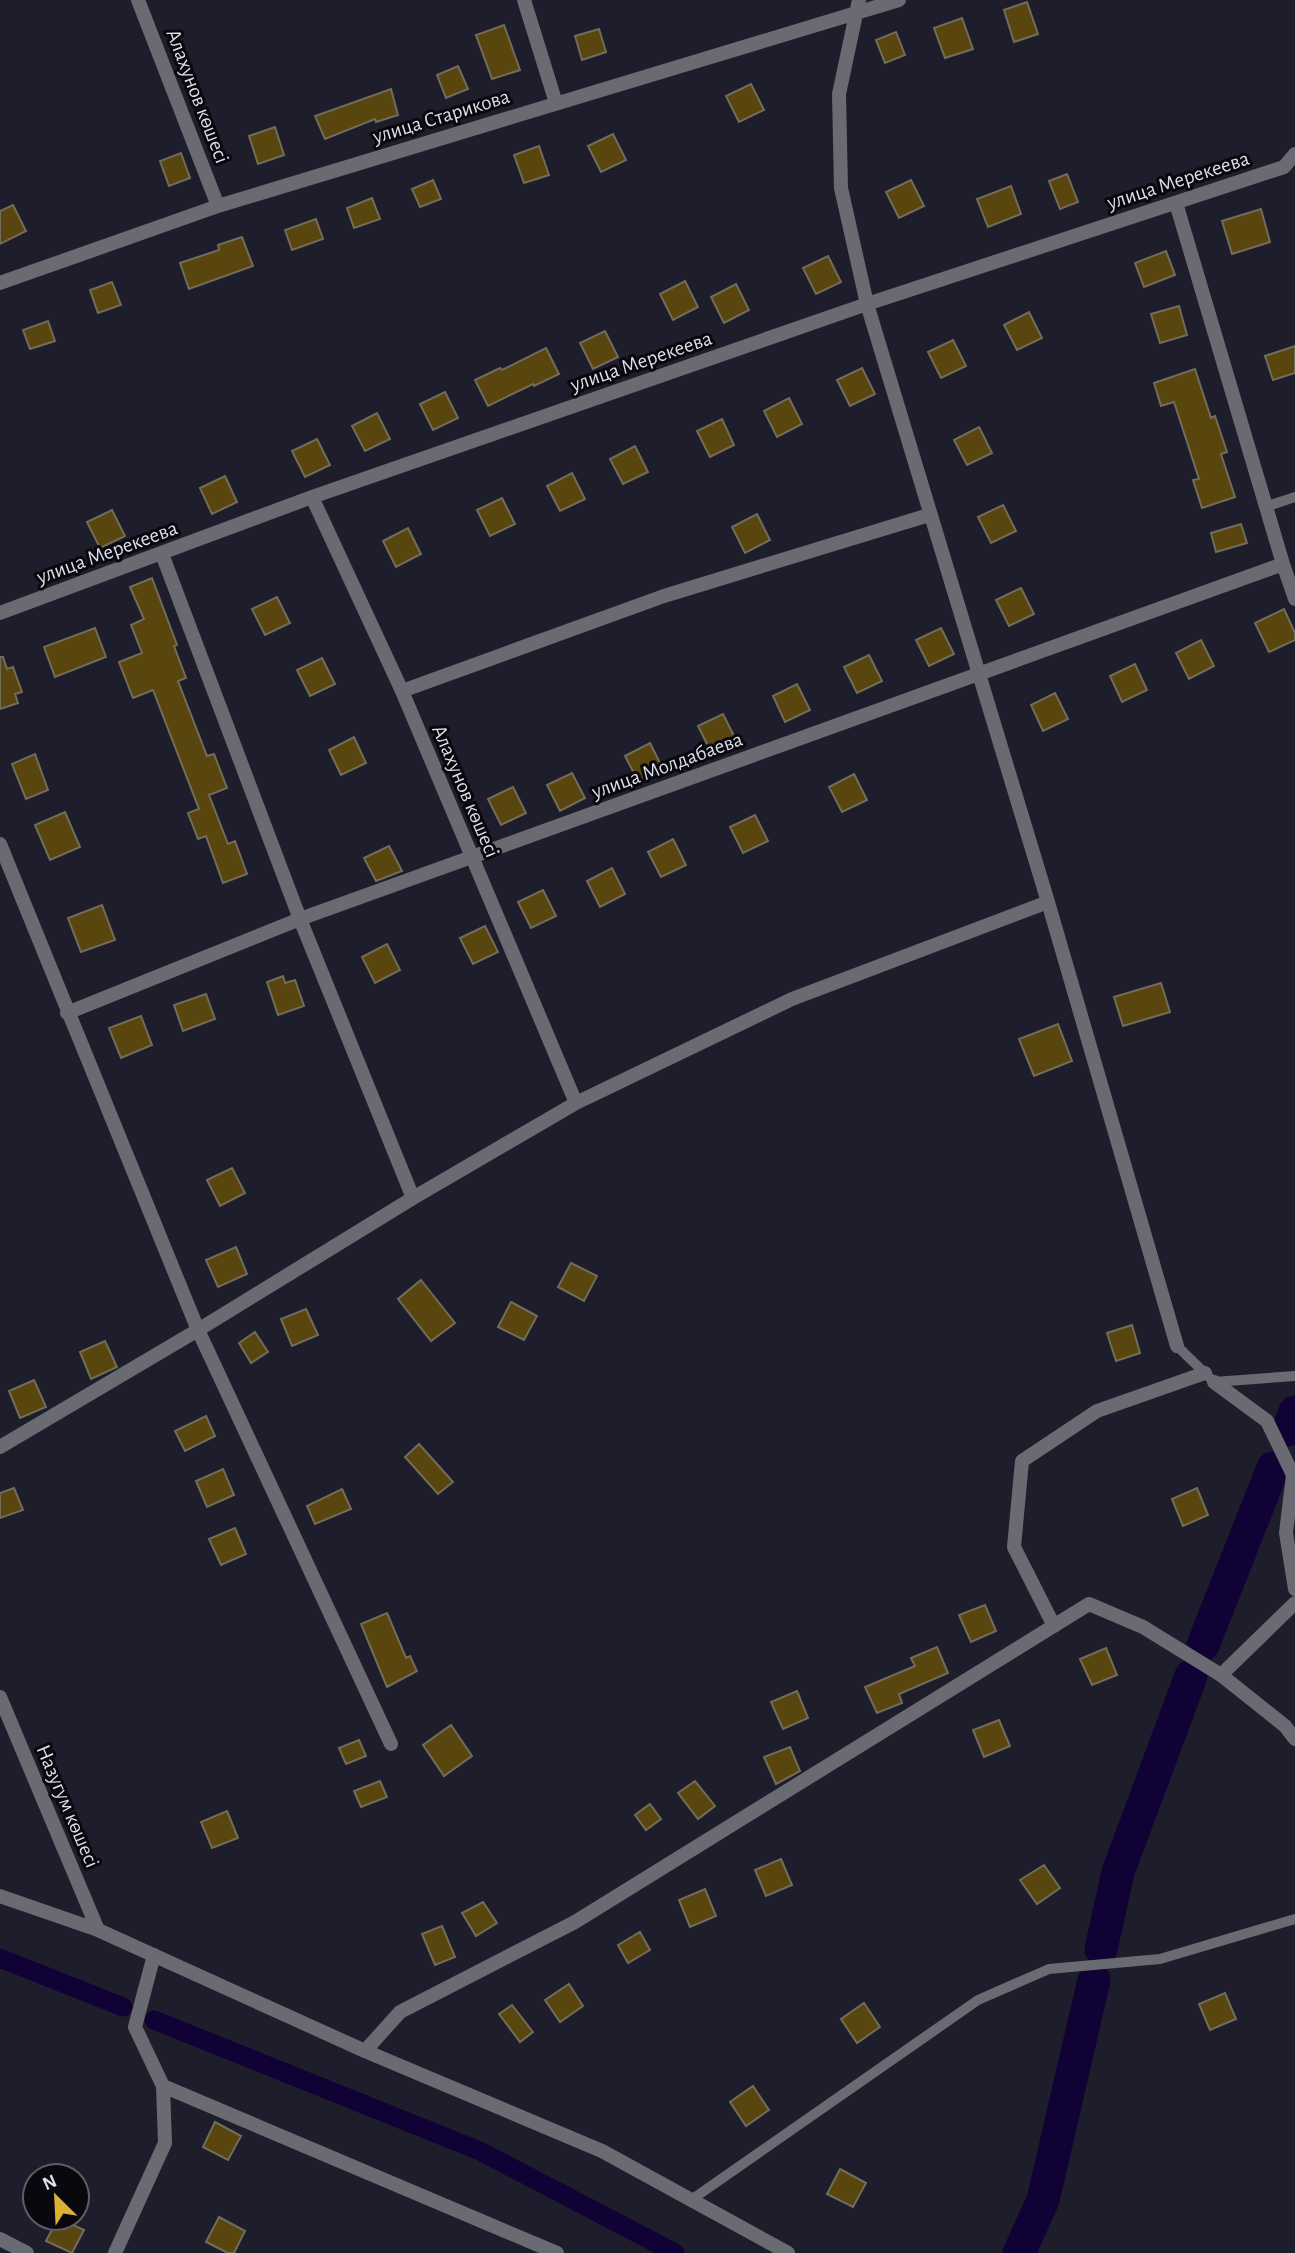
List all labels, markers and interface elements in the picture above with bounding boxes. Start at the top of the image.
street label: Алахунов көшесі [162,26,233,166]
street label: улица Старикова [369,86,512,148]
street label: улица Мерекеева [1104,147,1252,214]
street label: улица Мерекеева [567,327,715,396]
street label: улица Мерекеева [33,517,181,588]
street label: Алахунов көшесі [428,722,503,861]
street label: улица Молдабаева [588,728,746,803]
street label: Назугум көшесі [32,1742,103,1871]
north arrow [21,2162,91,2232]
text: N [40,2171,60,2194]

